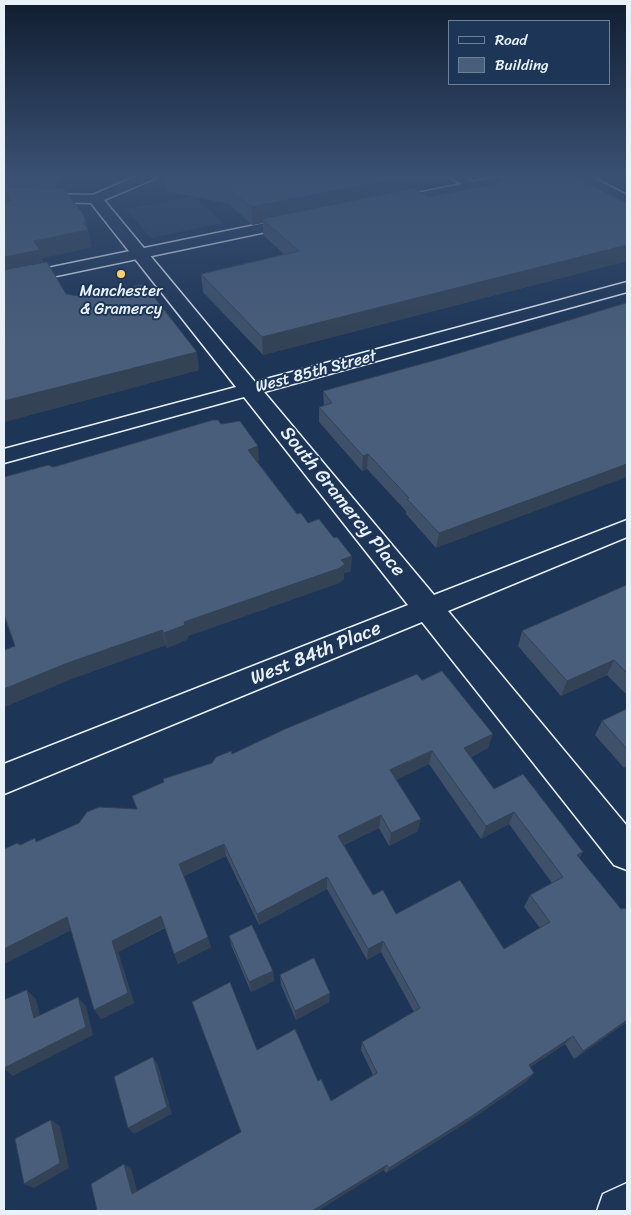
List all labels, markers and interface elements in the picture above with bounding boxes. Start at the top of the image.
legend [448,20,611,85]
text: Road [495,27,527,53]
text: Building [495,52,549,78]
marker: Manchester & Gramercy [115,268,127,280]
place label: Manchester & Gramercy [80,282,162,320]
street label: West 85th Street [253,347,379,397]
street label: South Gramercy Place [275,422,409,582]
street label: West 84th Place [247,617,385,691]

